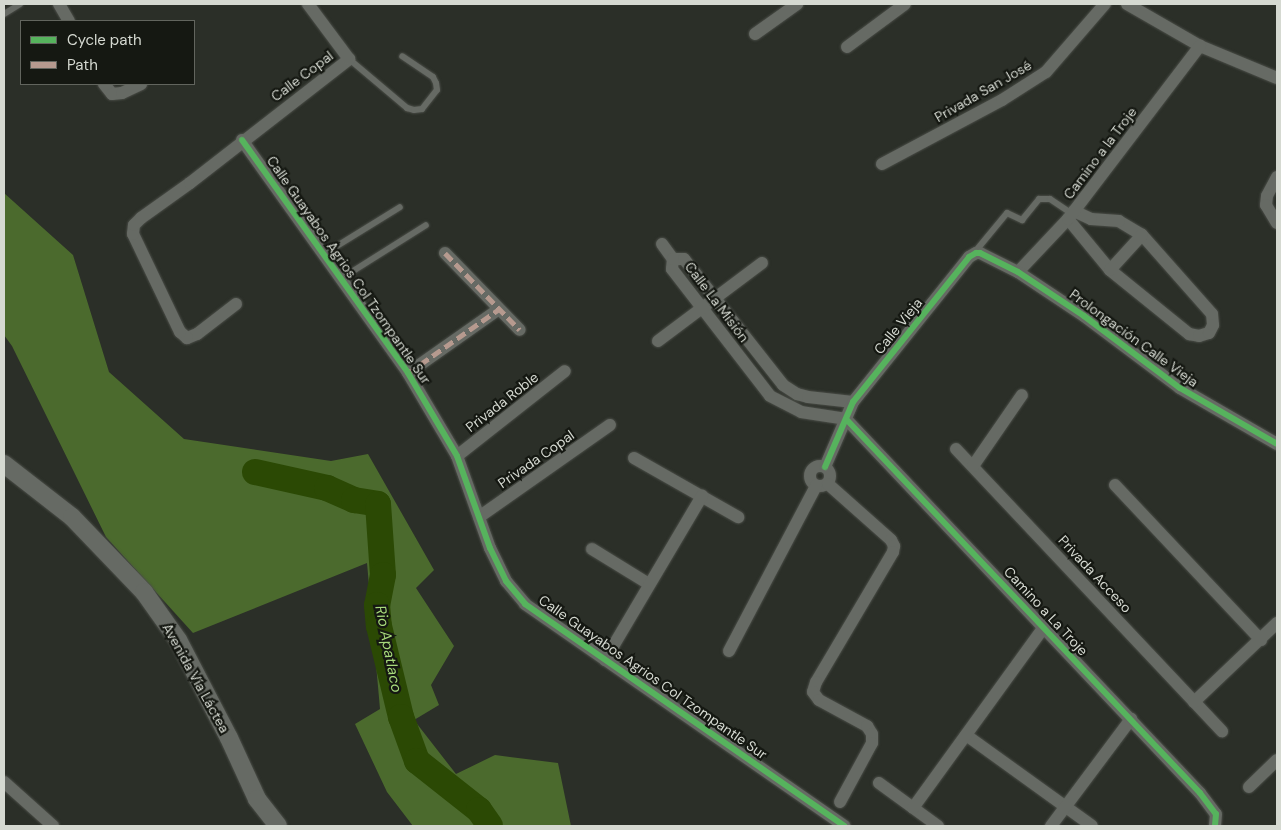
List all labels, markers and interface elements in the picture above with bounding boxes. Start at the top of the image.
legend [20,20,195,85]
text: Cycle path [67,30,142,50]
street label: Calle Copal [268,47,336,105]
text: Path [67,55,98,75]
street label: Privada San José [932,56,1034,126]
street label: Camino a la Troje [1060,104,1140,202]
street label: Calle Guayabos Agrios Col Tzompantle Sur [263,153,435,387]
street label: Calle La Misión [681,259,753,345]
street label: Prolongación Calle Vieja [1066,286,1202,390]
street label: Calle Vieja [870,295,926,357]
street label: Privada Roble [462,368,542,436]
street label: Privada Copal [495,427,577,491]
street label: Privada Acceso [1055,532,1135,616]
street label: Camino a La Troje [1001,563,1091,659]
street label: Calle Guayabos Agrios Col Tzompantle Sur [536,591,770,763]
water label: Rio Apatlaco [371,604,405,694]
street label: Avenida Vía Láctea [159,620,233,736]

